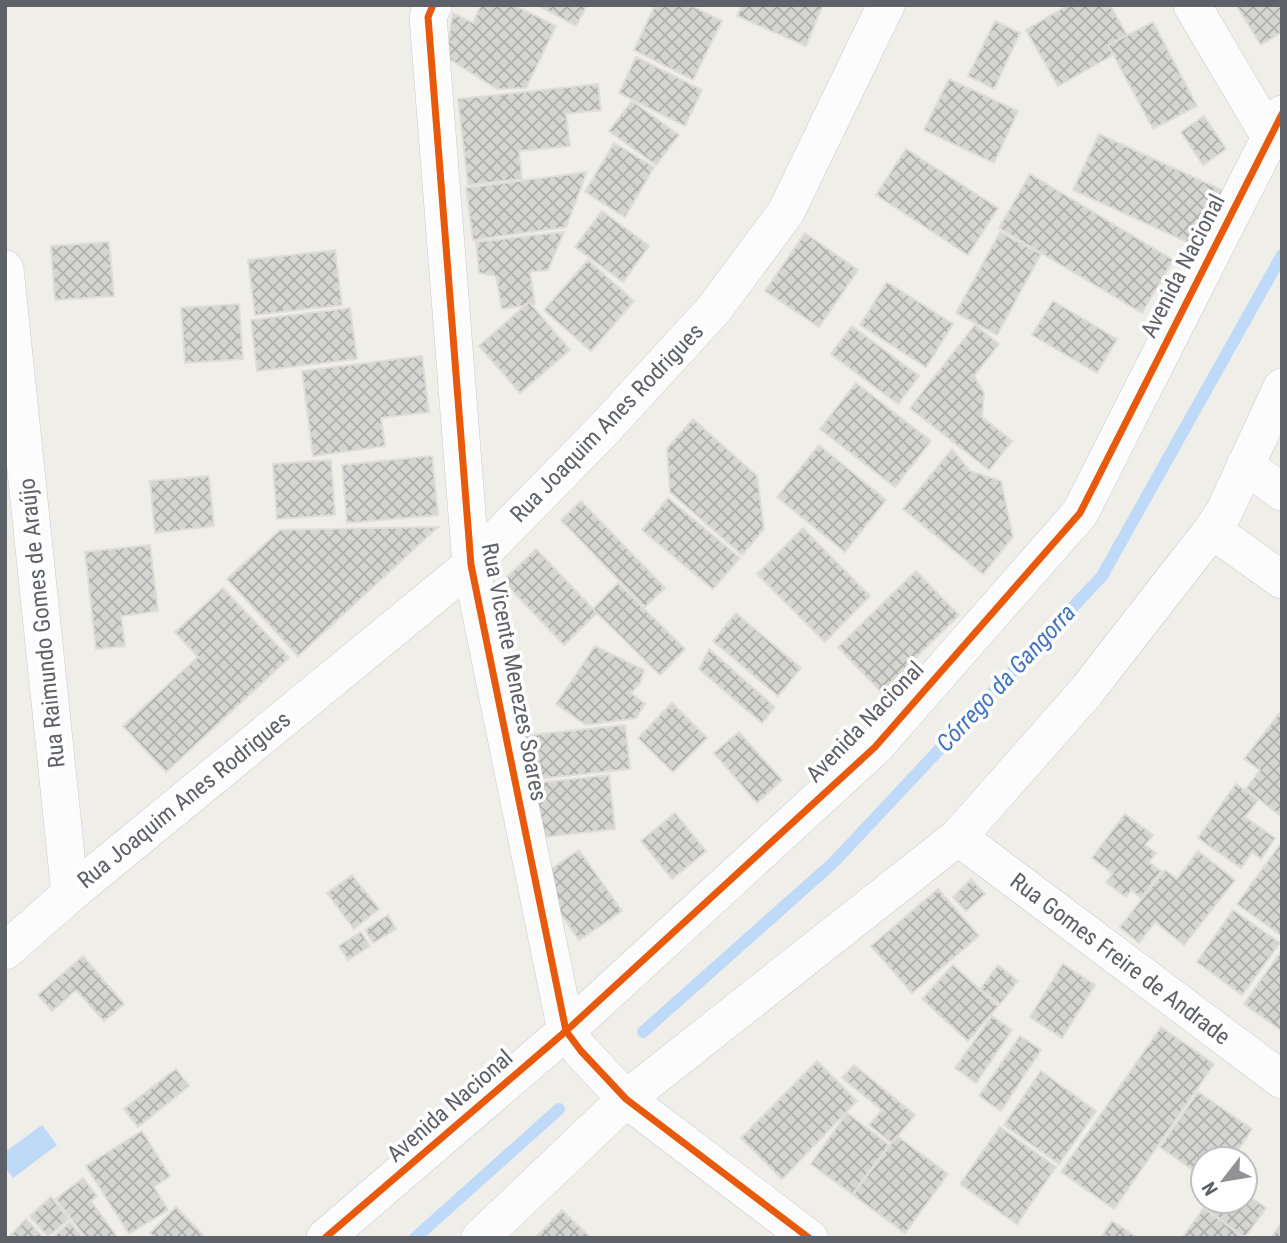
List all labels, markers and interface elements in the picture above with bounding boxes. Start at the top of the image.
street label: Avenida Nacional [1135,190,1231,342]
street label: Rua Joaquim Anes Rodrigues [505,318,709,528]
street label: Rua Raimundo Gomes de Araújo [13,477,71,769]
street label: Rua Vicente Menezes Soares [476,541,552,803]
water label: Córrego da Gangorra [931,599,1081,757]
street label: Avenida Nacional [801,656,929,788]
street label: Rua Joaquim Anes Rodrigues [72,706,296,894]
street label: Rua Gomes Freire de Andrade [1005,868,1235,1050]
street label: Avenida Nacional [382,1044,518,1168]
north arrow [1189,1145,1259,1215]
text: N [1197,1178,1223,1199]

